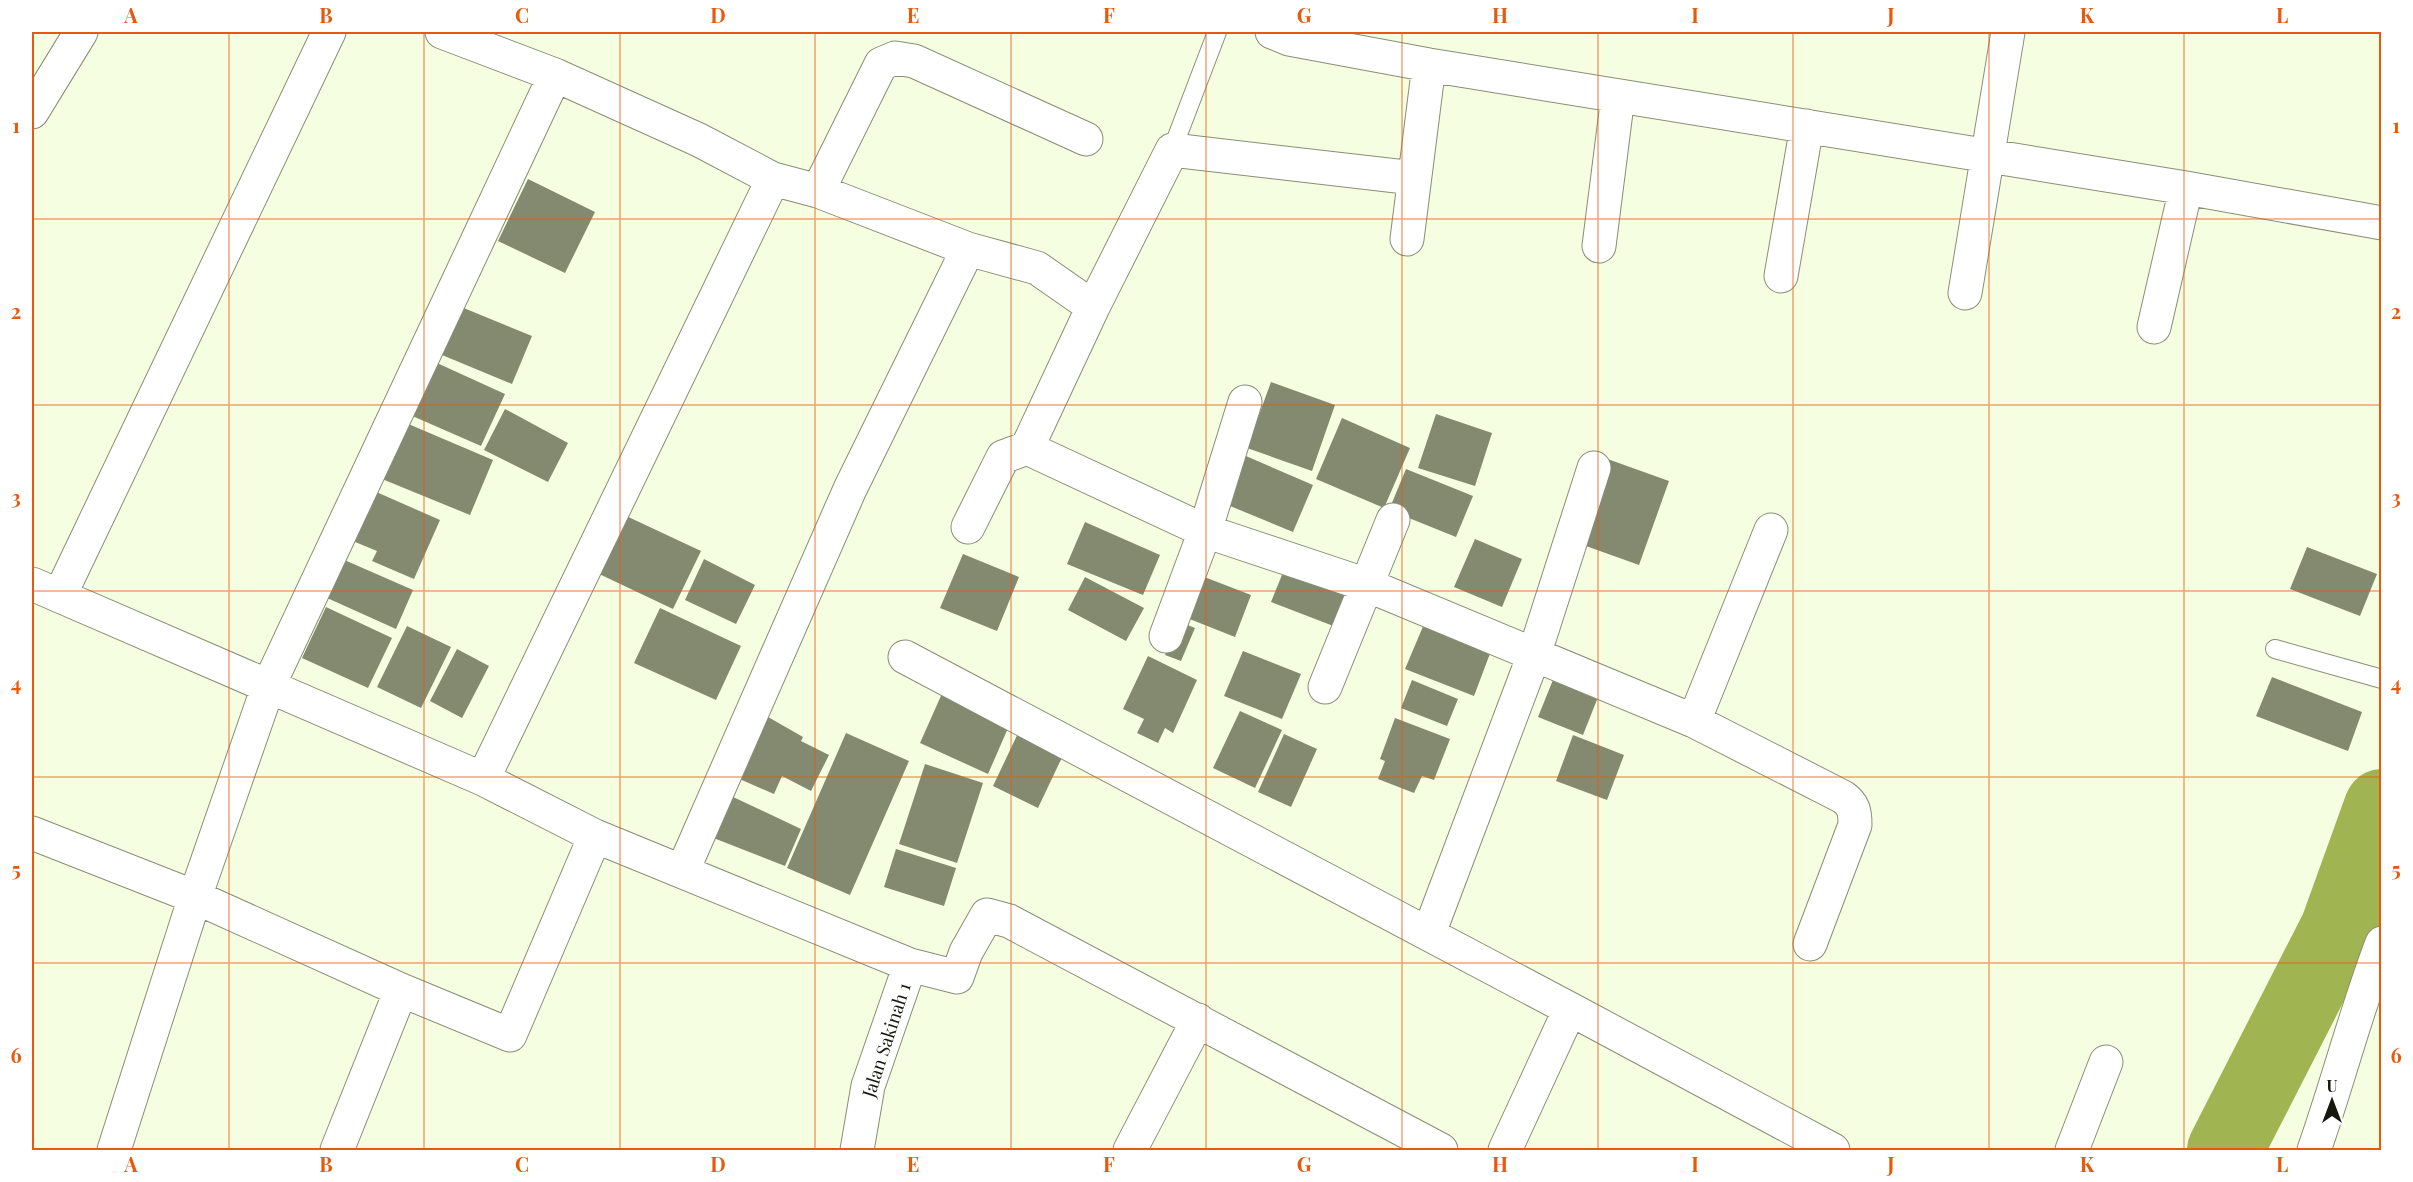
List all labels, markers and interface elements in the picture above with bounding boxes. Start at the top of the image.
text: A [123,1,138,28]
text: B [319,1,333,28]
text: C [515,1,529,28]
text: D [710,1,726,28]
text: E [907,1,919,28]
text: F [1103,1,1115,28]
text: G [1297,1,1312,28]
text: H [1492,1,1508,28]
text: I [1691,1,1699,28]
text: J [1886,1,1895,28]
text: K [2080,1,2095,28]
text: L [2276,1,2288,28]
text: 1 [12,111,20,138]
text: 1 [2392,111,2400,138]
text: 2 [11,297,21,324]
text: 2 [2391,297,2401,324]
text: 3 [11,483,21,510]
text: 3 [2391,483,2401,510]
text: 4 [11,669,21,696]
text: 4 [2391,669,2401,696]
text: 5 [11,855,21,882]
text: 5 [2391,855,2401,882]
street label: Jalan Sakinah 1 [856,979,916,1101]
text: 6 [10,1041,22,1068]
text: 6 [2390,1041,2402,1068]
north arrow [2302,1071,2362,1131]
text: U [2326,1075,2338,1096]
text: A [123,1150,138,1177]
text: B [319,1150,333,1177]
text: C [515,1150,529,1177]
text: D [710,1150,726,1177]
text: E [907,1150,919,1177]
text: F [1103,1150,1115,1177]
text: G [1297,1150,1312,1177]
text: H [1492,1150,1508,1177]
text: I [1691,1150,1699,1177]
text: J [1886,1150,1895,1177]
text: K [2080,1150,2095,1177]
text: L [2276,1150,2288,1177]

